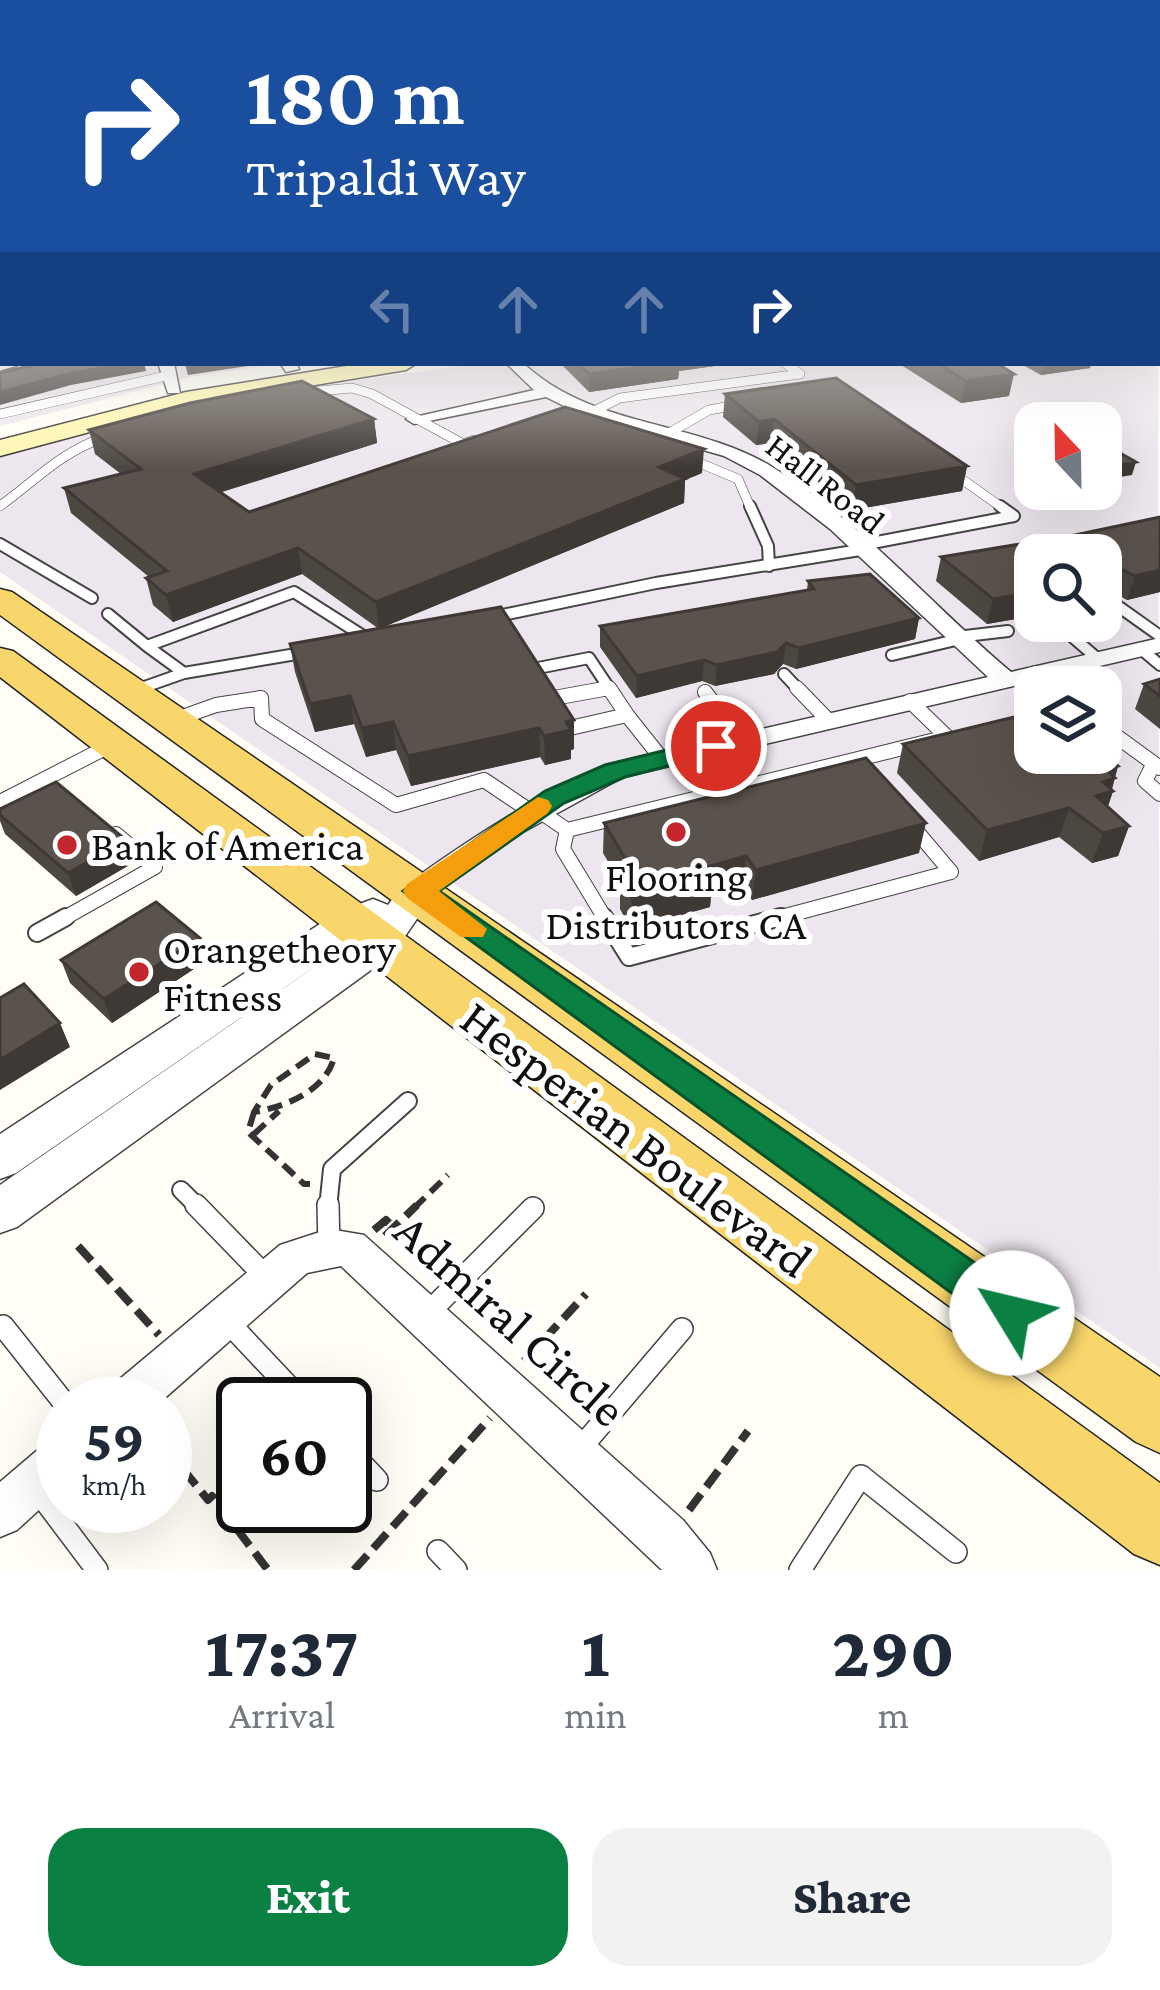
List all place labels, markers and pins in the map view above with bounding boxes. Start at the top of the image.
pin [665,695,767,797]
marker: Flooring Distributors CA [663,819,689,845]
place label: Bank of America [91,822,364,869]
marker: Bank of America [54,832,80,858]
place label: Flooring Distributors CA [546,853,807,948]
place label: Orangetheory Fitness [163,925,397,1020]
marker: Orangetheory Fitness [126,959,152,985]

